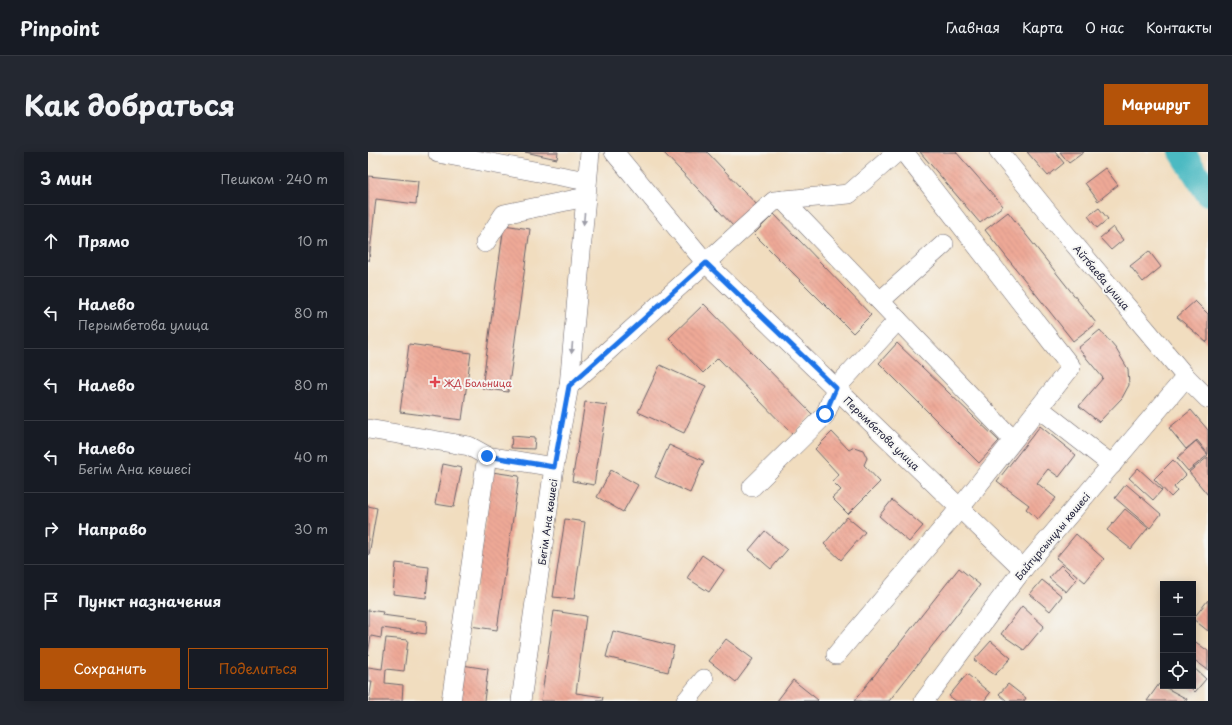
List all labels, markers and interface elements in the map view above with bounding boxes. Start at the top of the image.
text: Pinpoint [20,14,100,42]
text: Главная [946,17,1000,38]
text: Карта [1022,17,1063,38]
text: О нас [1085,17,1124,38]
text: Контакты [1146,17,1212,38]
text: Как добраться [24,83,235,126]
button: Маршрут [1104,84,1208,125]
text: 3 мин [40,165,92,191]
text: Пешком · 240 m [221,169,328,188]
one-way arrow [580,213,587,225]
text: Прямо [78,229,129,252]
icon: ahead [40,230,62,252]
text: 10 m [298,231,328,250]
street label: Айтбаева улица [1069,241,1134,314]
text: Налево [78,292,135,315]
icon: left [40,302,62,324]
text: 80 m [294,303,328,322]
text: Перымбетова улица [78,315,209,334]
one-way arrow [569,342,576,354]
text: Налево [78,373,135,396]
icon: left [40,374,62,396]
text: 80 m [294,375,328,394]
place label: ЖД Больница [443,375,512,390]
marker: ЖД Больница [429,376,441,388]
street label: Перымбетова улица [840,393,924,475]
route start [816,405,834,423]
text: Налево [78,436,135,459]
icon: left [40,446,62,468]
text: 40 m [294,447,328,466]
route end [478,447,496,465]
text: Бегім Ана көшесі [78,459,191,478]
street label: Бегім Ана көшесі [534,478,561,566]
street label: Байтұрсынұлы көшесі [1011,489,1093,583]
text: Направо [78,517,147,540]
icon: right [40,518,62,540]
text: 30 m [294,519,328,538]
map controls [1160,581,1196,689]
button: + [1160,581,1196,617]
text: Пункт назначения [78,589,221,612]
icon: arrive [40,590,62,612]
button: − [1160,617,1196,653]
button: Сохранить [40,648,180,689]
button: Поделиться [188,648,328,689]
button: locate [1160,653,1196,689]

